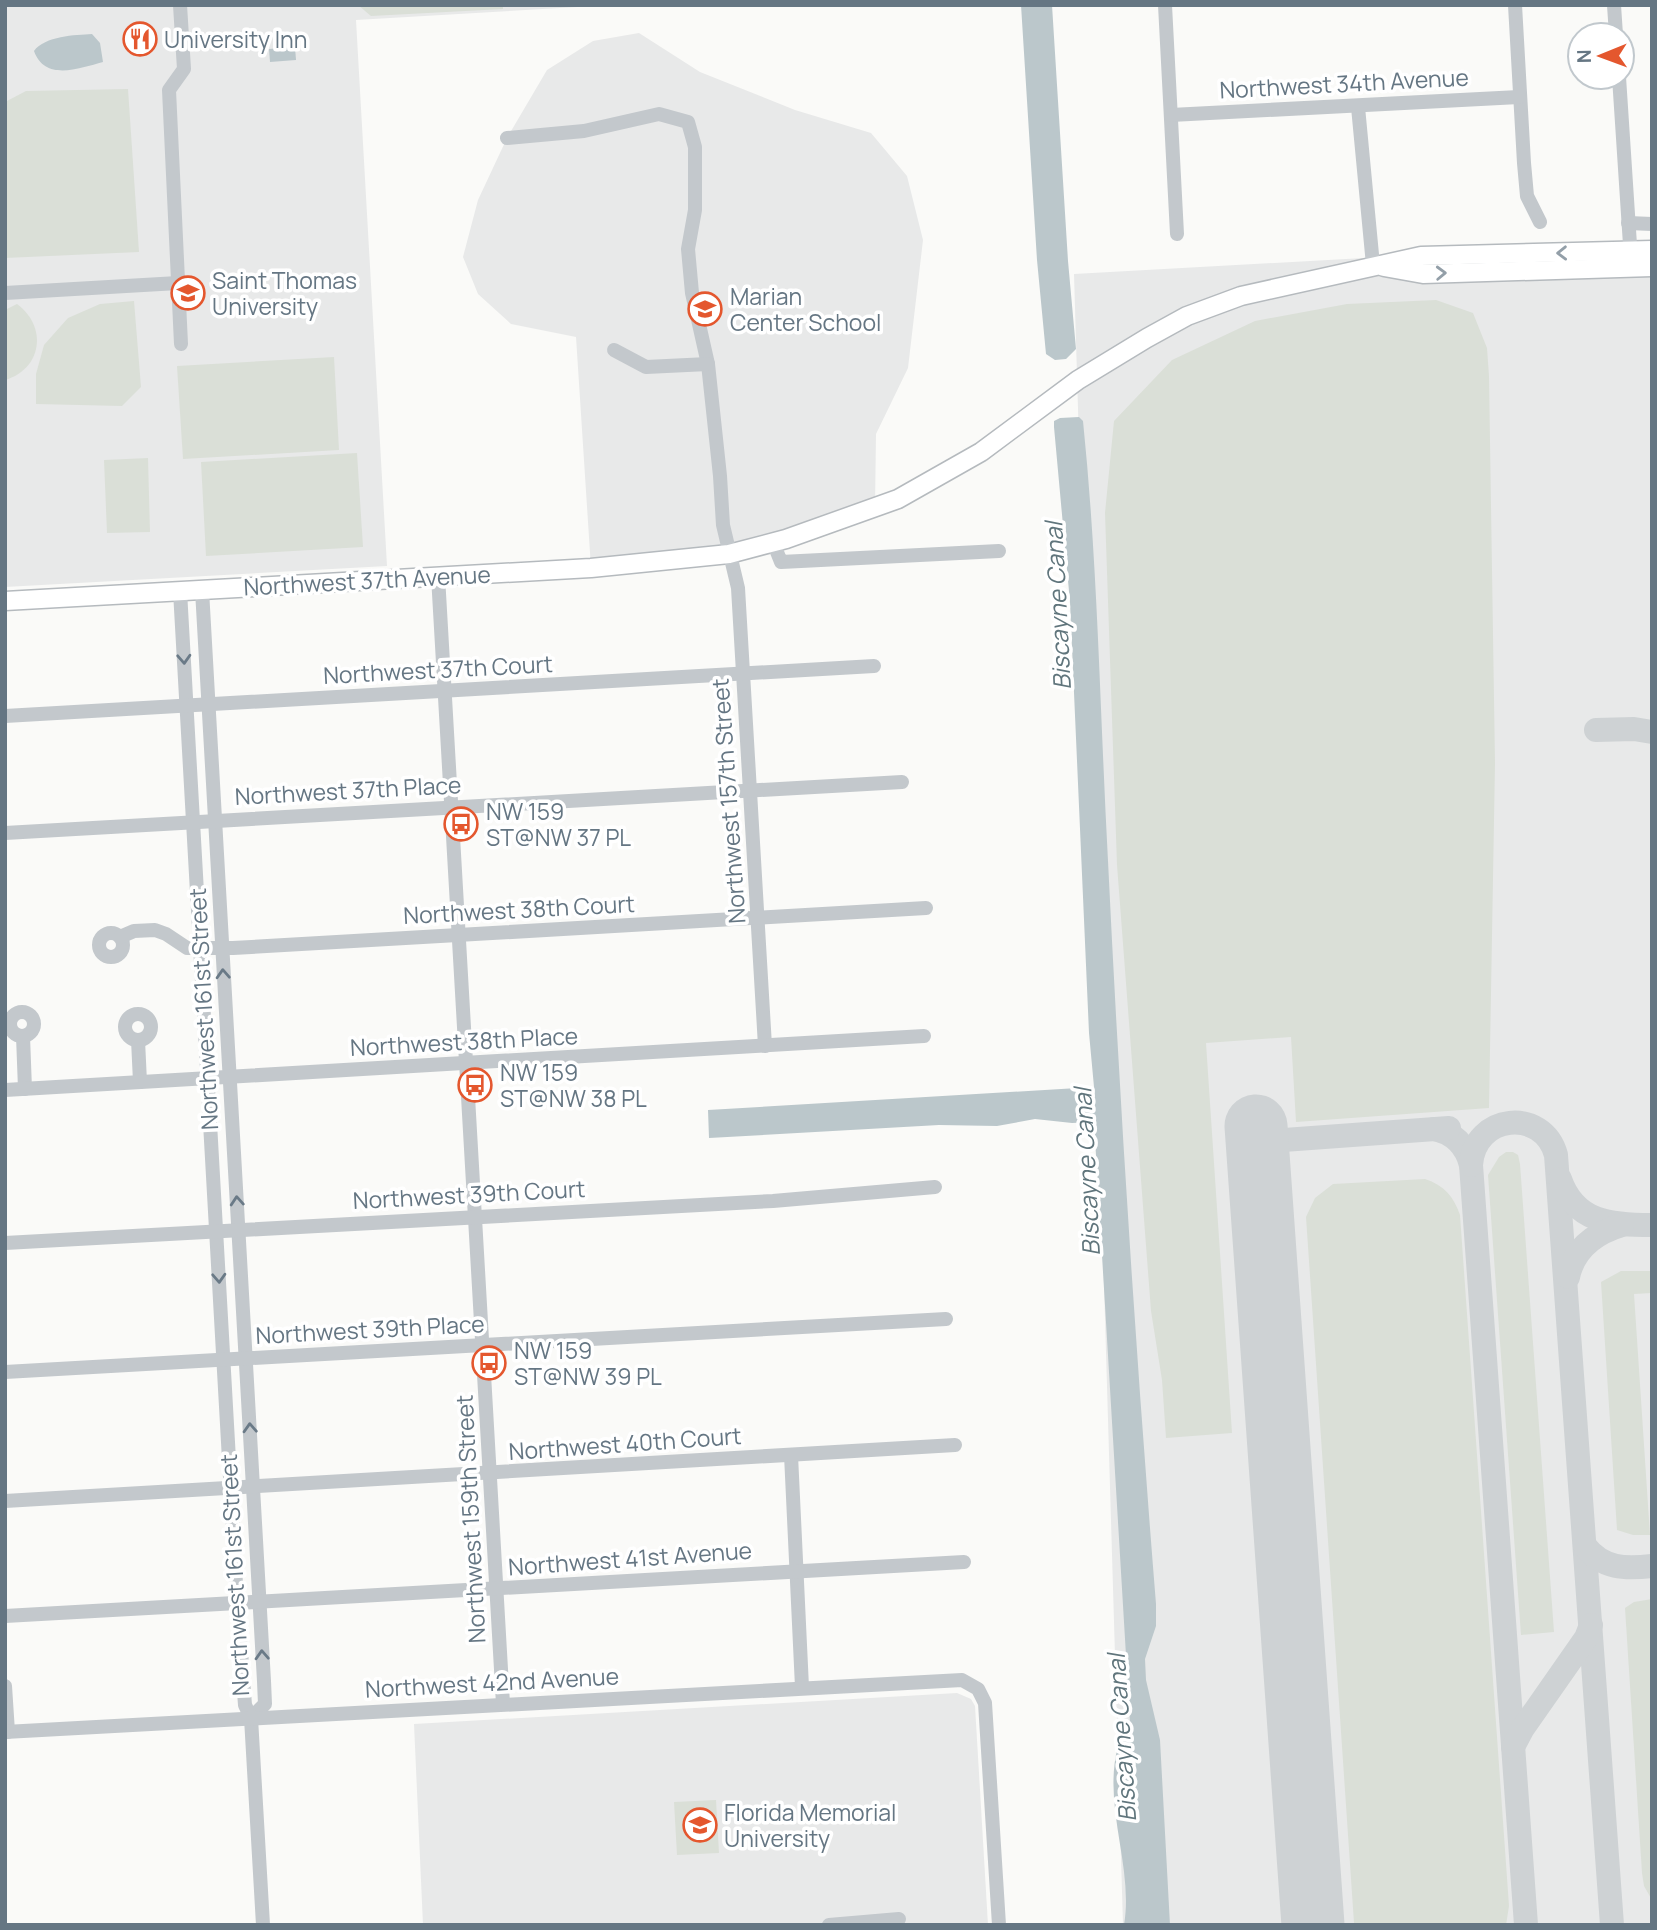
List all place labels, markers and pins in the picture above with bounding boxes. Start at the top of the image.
restaurant icon: University Inn [121,20,159,58]
place label: University Inn [164,23,307,55]
place label: Saint Thomas University [212,264,357,322]
school or university icon: Saint Thomas University [169,274,207,312]
place label: Marian Center School [730,280,881,338]
school or university icon: Marian Center School [686,290,724,328]
place label: NW 159 ST@NW 37 PL [486,795,631,853]
bus stop icon: NW 159 ST@NW 37 PL [442,805,480,843]
place label: NW 159 ST@NW 38 PL [500,1056,647,1114]
bus stop icon: NW 159 ST@NW 38 PL [456,1066,494,1104]
place label: NW 159 ST@NW 39 PL [514,1334,662,1392]
bus stop icon: NW 159 ST@NW 39 PL [470,1344,508,1382]
place label: Florida Memorial University [724,1796,897,1854]
school or university icon: Florida Memorial University [681,1806,719,1844]

